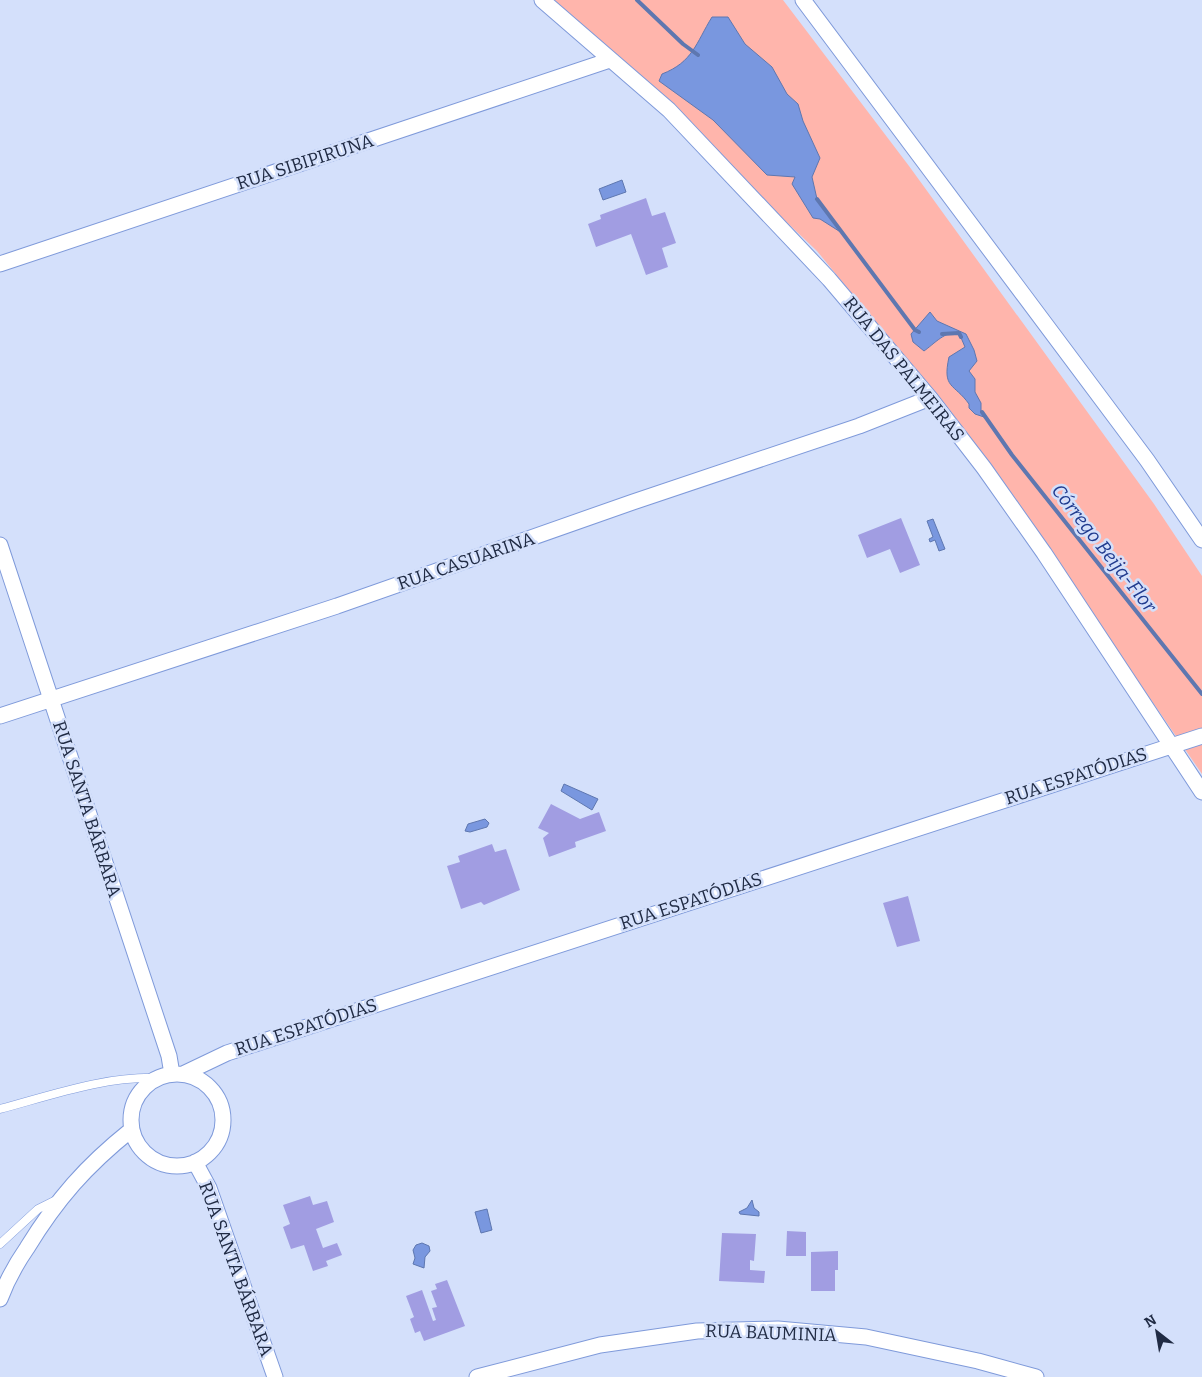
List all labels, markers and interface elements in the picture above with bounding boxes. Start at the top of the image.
street label: RUA SIBIPIRUNA [234,129,376,195]
street label: RUA DAS PALMEIRAS [839,292,969,446]
water label: Córrego Beija-Flor [1047,479,1162,618]
street label: RUA CASUARINA [394,527,538,595]
street label: RUA SANTA BÁRBARA [48,718,126,900]
street label: RUA ESPATÓDIAS [1002,743,1150,809]
street label: RUA ESPATÓDIAS [617,868,765,934]
street label: RUA ESPATÓDIAS [232,994,380,1060]
street label: RUA SANTA BÁRBARA [194,1179,278,1360]
north arrow [1132,1307,1182,1357]
text: N [1142,1311,1160,1331]
street label: RUA BAUMINIA [705,1320,837,1346]

